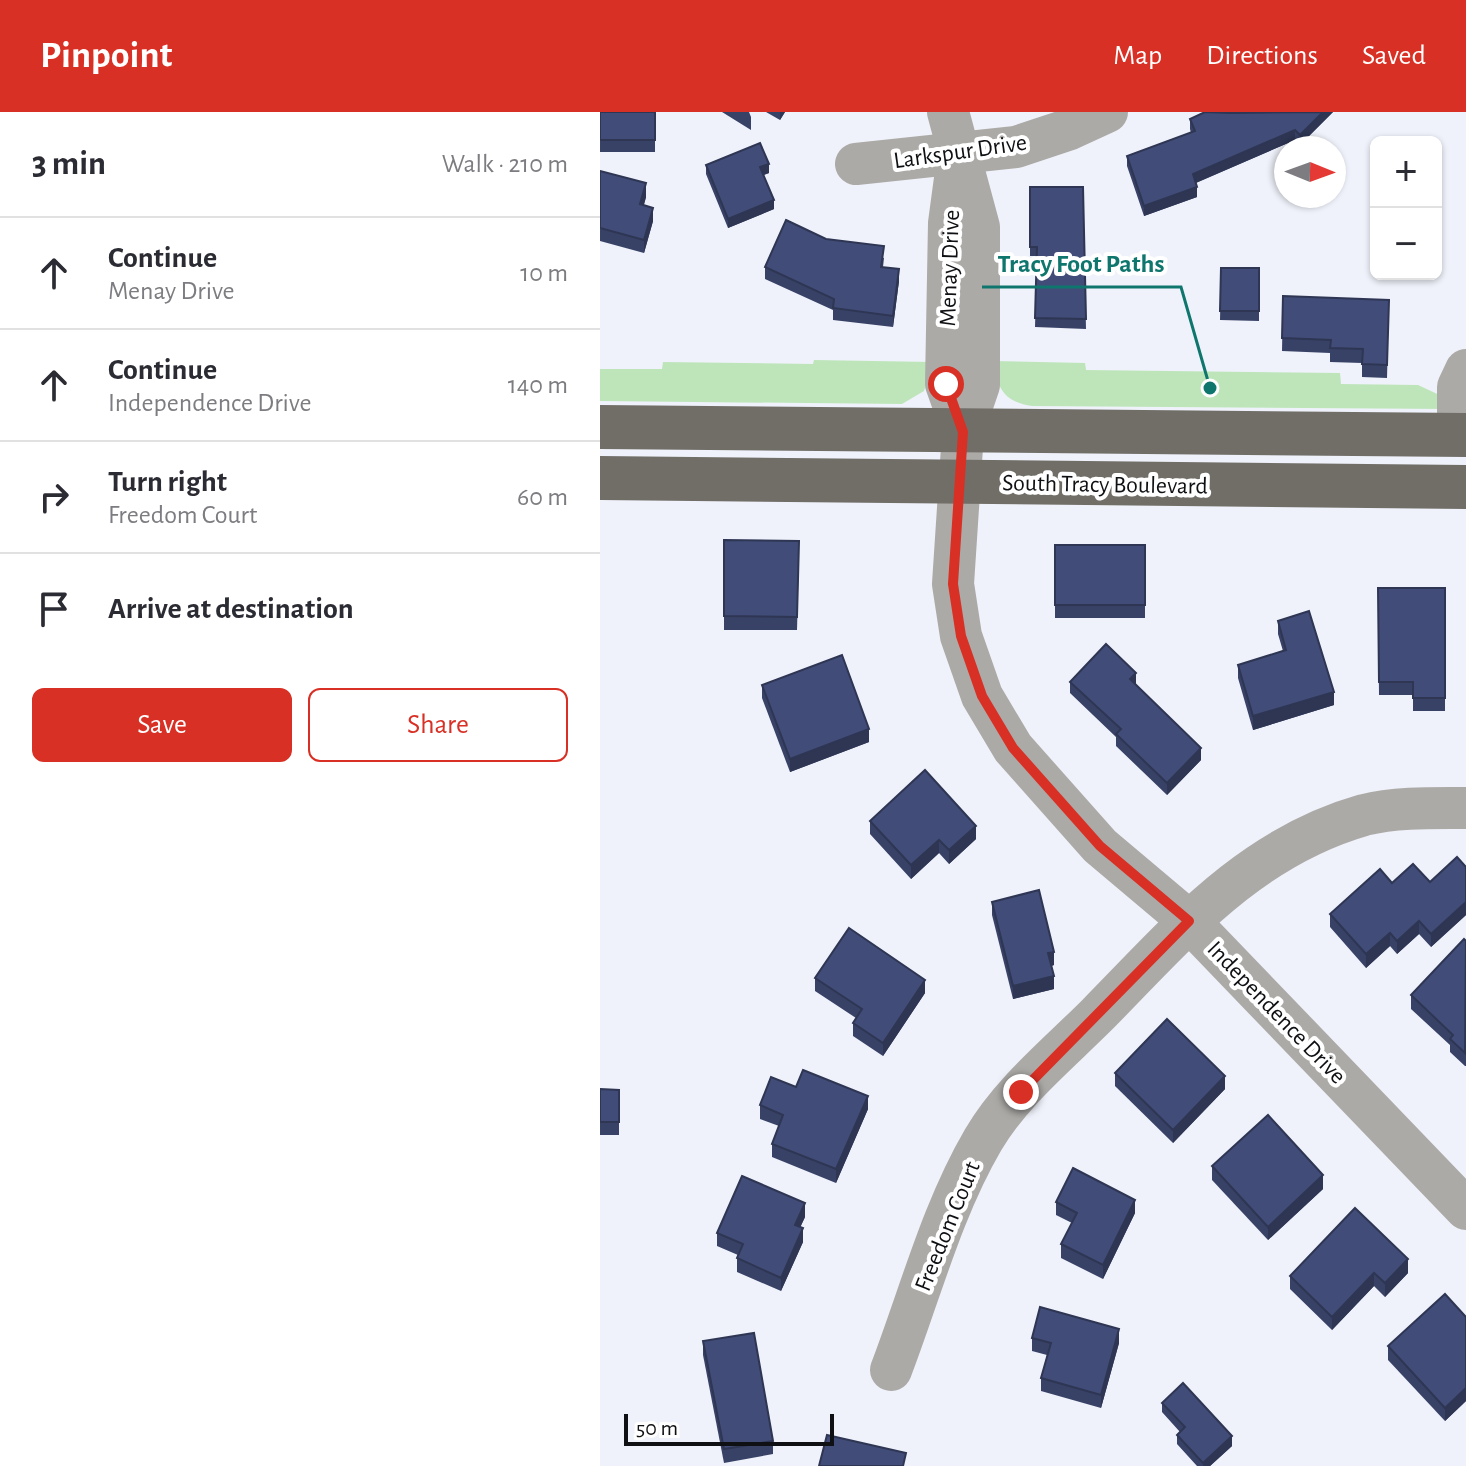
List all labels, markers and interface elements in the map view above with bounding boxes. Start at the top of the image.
text: Pinpoint [40,37,172,75]
text: Map [1113,42,1162,70]
text: Directions [1206,42,1318,70]
text: Saved [1362,42,1426,70]
street label: Larkspur Drive [892,131,1028,173]
north arrow [1274,136,1346,208]
map controls [1370,136,1442,280]
button: + [1370,136,1442,208]
text: 3 min [32,147,106,181]
text: Walk · 210 m [442,151,568,177]
button: − [1370,208,1442,280]
street label: Menay Drive [936,209,964,327]
callout: Tracy Foot Paths [982,237,1181,287]
text: Continue [108,243,217,273]
icon: ahead [32,251,76,295]
text: Tracy Foot Paths [998,251,1164,277]
text: 10 m [520,260,568,286]
text: Menay Drive [108,278,235,304]
text: Continue [108,355,217,385]
icon: ahead [32,363,76,407]
route start [928,366,964,402]
text: 140 m [508,372,568,398]
text: Independence Drive [108,390,311,416]
text: Turn right [108,467,227,497]
street label: South Tracy Boulevard [1002,471,1208,499]
icon: right [32,475,76,519]
text: 60 m [517,484,568,510]
text: Freedom Court [108,502,257,528]
icon: arrive [32,587,76,631]
text: Arrive at destination [108,594,354,624]
button: Save [32,688,292,762]
button: Share [308,688,568,762]
street label: Independence Drive [1202,937,1350,1089]
route end [1003,1074,1039,1110]
street label: Freedom Court [911,1158,985,1295]
scale bar [624,1410,834,1446]
text: 50 m [636,1417,678,1439]

